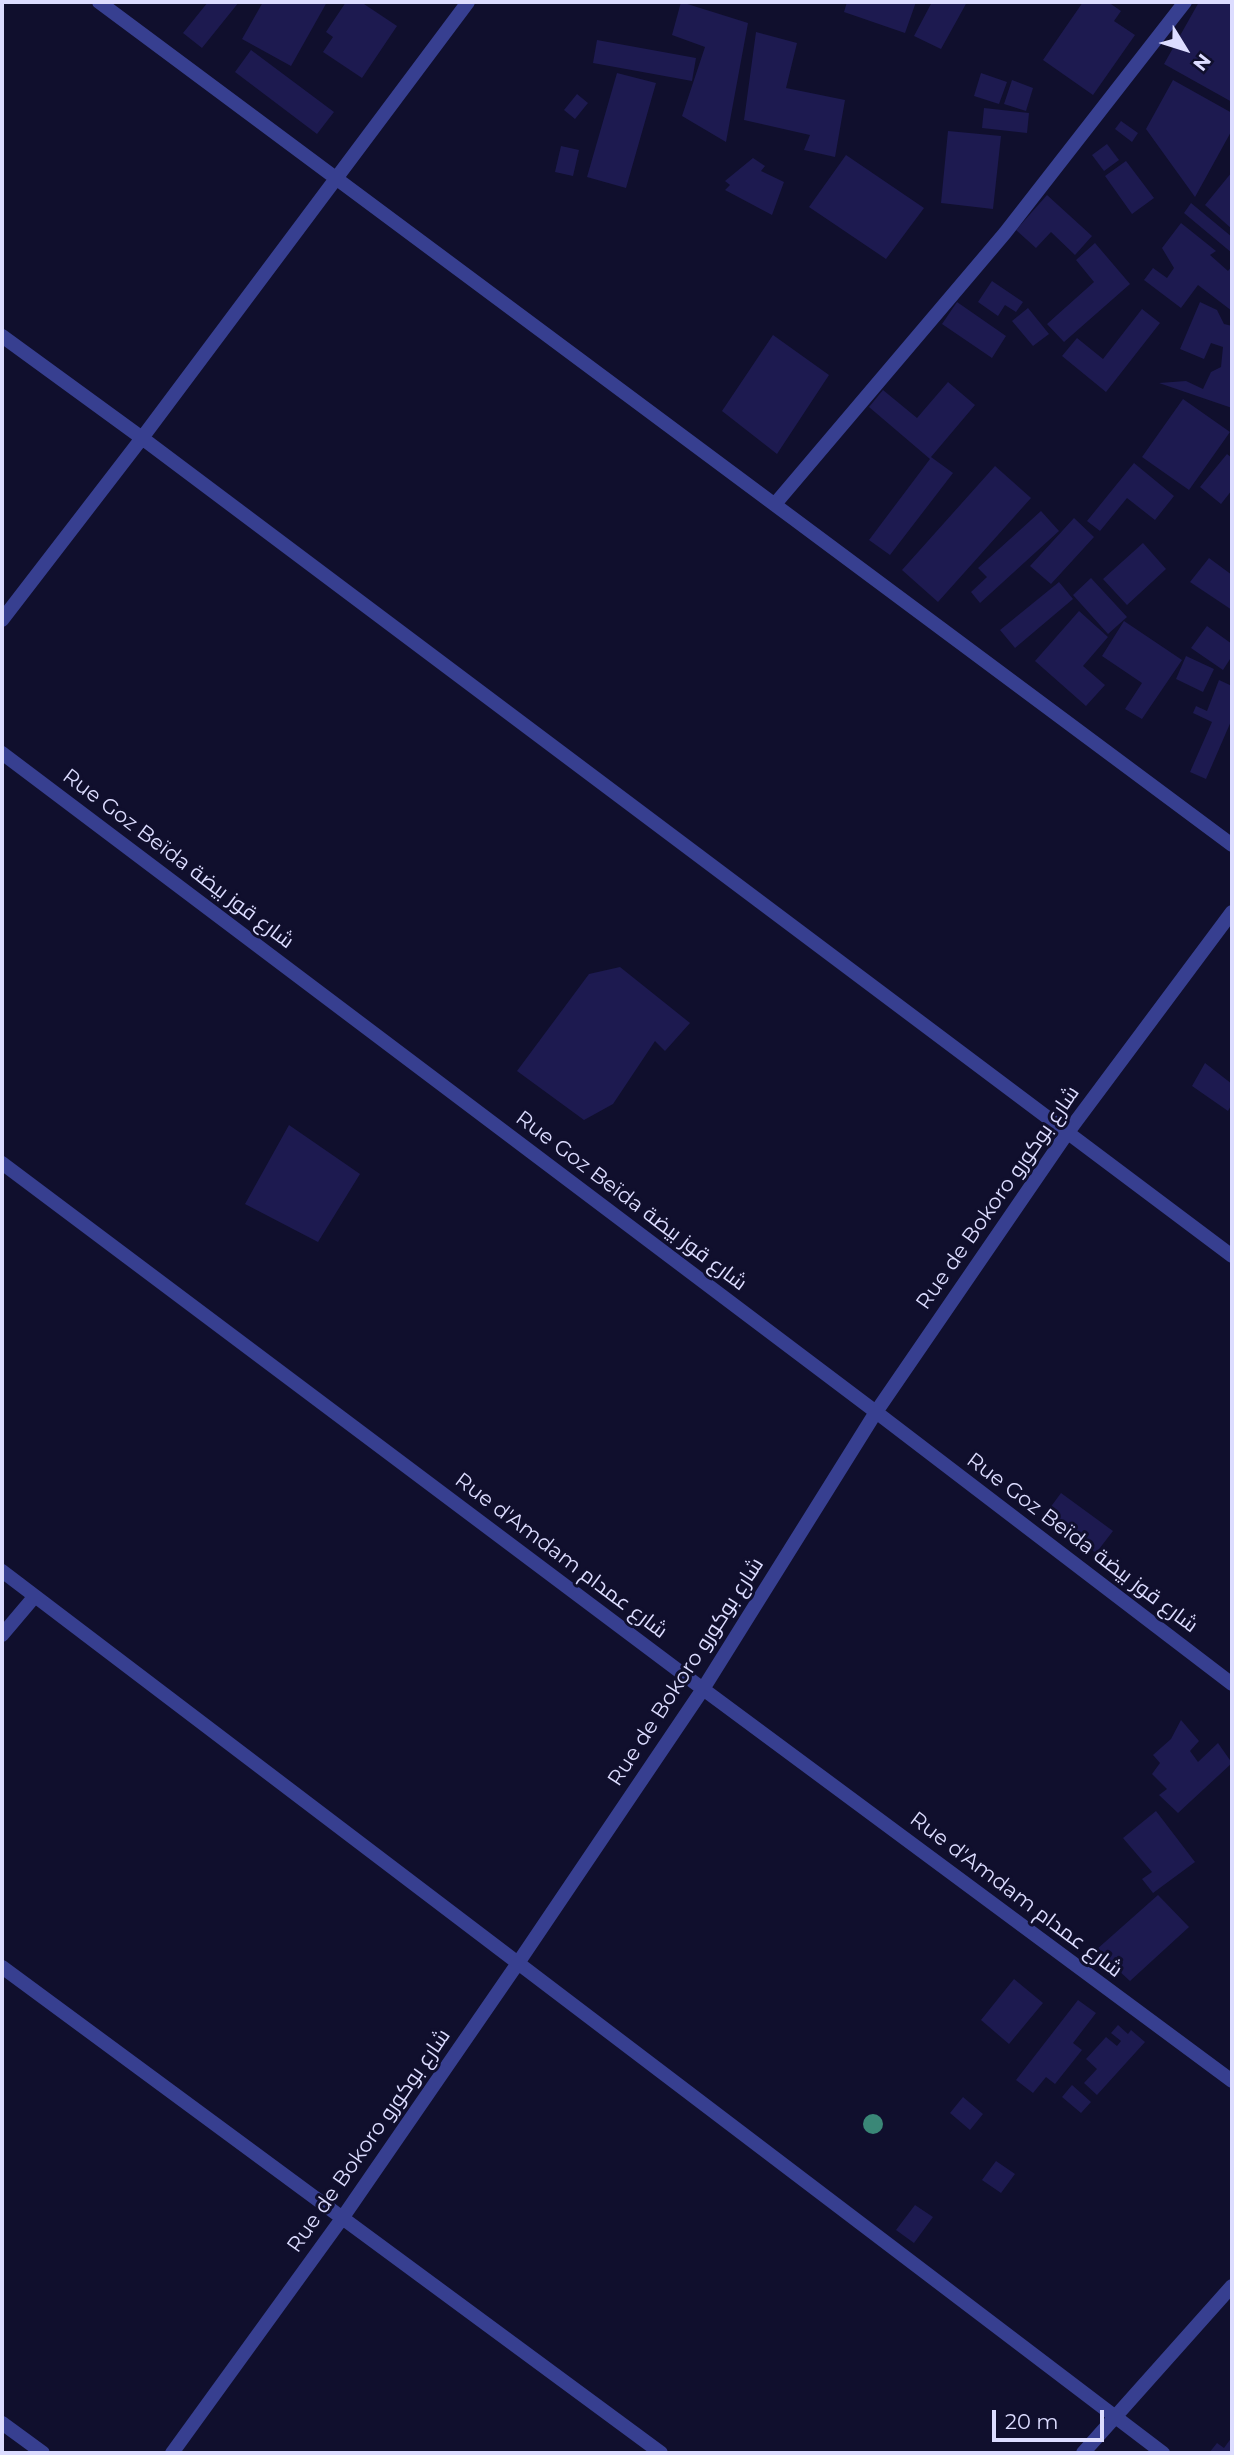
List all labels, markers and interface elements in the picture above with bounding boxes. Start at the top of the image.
north arrow [1150,14,1220,84]
text: N [1188,49,1216,75]
street label: Rue Goz Beïda شارع قوز بيضة [57,764,299,954]
street label: Rue de Bokoro شارع بوكورو [911,1081,1085,1315]
street label: Rue Goz Beïda شارع قوز بيضة [510,1106,752,1296]
street label: Rue Goz Beïda شارع قوز بيضة [961,1448,1203,1638]
street label: Rue d'Amdam شارع عمدام [450,1468,672,1644]
street label: Rue de Bokoro شارع بوكورو [603,1553,769,1791]
street label: Rue d'Amdam شارع عمدام [905,1807,1127,1983]
street label: Rue de Bokoro شارع بوكورو [282,2024,456,2258]
scale bar [996,2396,1108,2440]
text: 20 m [1005,2409,1059,2434]

